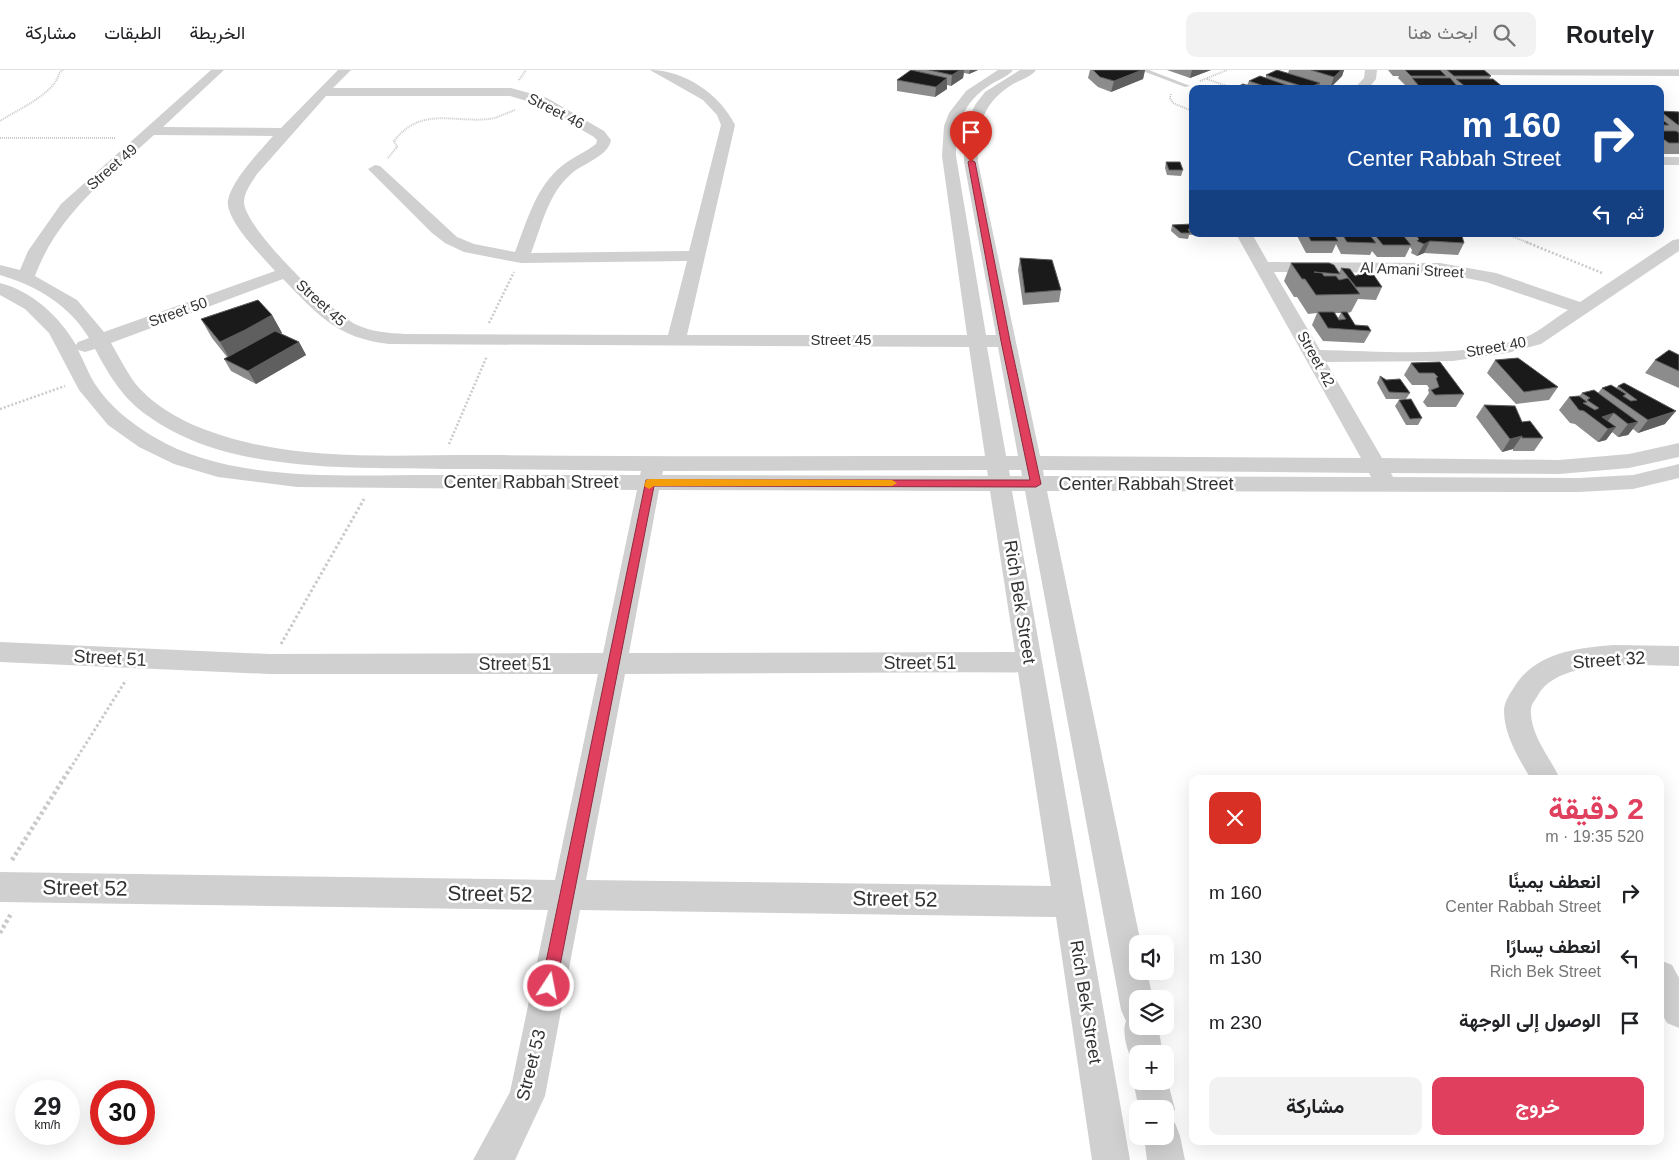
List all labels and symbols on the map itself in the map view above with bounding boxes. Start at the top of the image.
street label: Street 46 [525,89,587,132]
pin [950,111,992,162]
street label: Street 49 [83,140,140,193]
street label: Al Amani Street [1360,258,1465,281]
street label: Street 45 [293,276,350,329]
street label: Street 50 [146,293,209,330]
street label: Street 42 [1294,328,1339,389]
street label: Street 45 [811,331,871,348]
street label: Street 40 [1464,333,1527,360]
street label: Center Rabbah Street [443,472,619,492]
street label: Center Rabbah Street [1058,474,1234,494]
street label: Rich Bek Street [1000,539,1040,665]
street label: Street 51 [73,646,147,670]
street label: Street 32 [1572,647,1646,673]
street label: Street 51 [883,653,957,673]
street label: Street 51 [478,654,552,674]
street label: Street 52 [42,875,128,900]
street label: Street 52 [447,881,533,906]
street label: Street 52 [852,886,938,911]
street label: Rich Bek Street [1066,939,1106,1065]
position arrow [522,959,574,1011]
street label: Street 53 [512,1027,550,1103]
speed limit sign: 30 [90,1080,155,1145]

